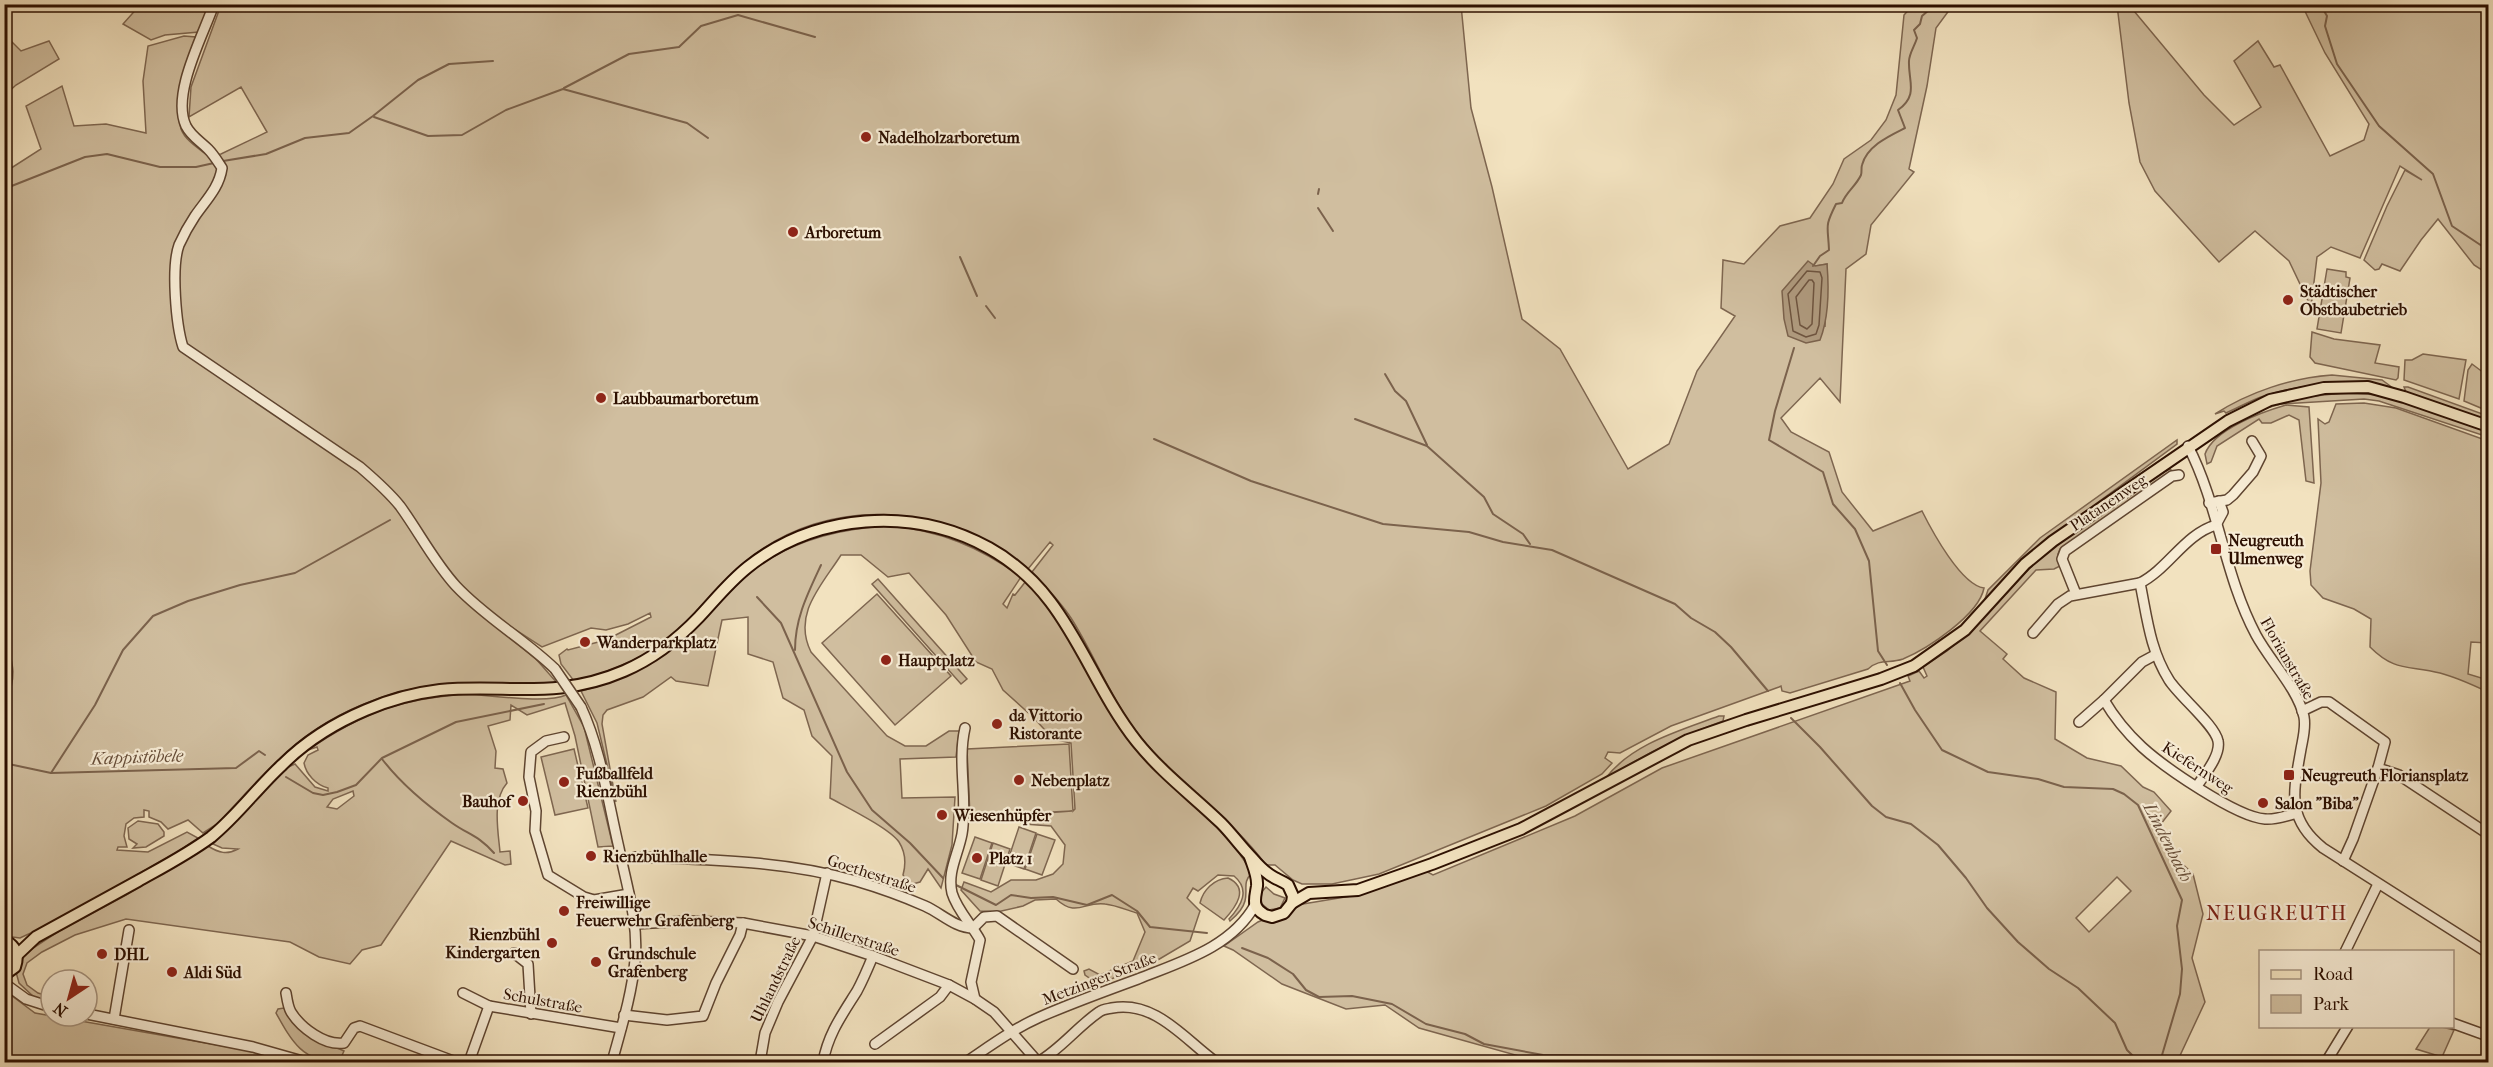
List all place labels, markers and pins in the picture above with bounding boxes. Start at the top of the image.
place label: Nadelholzarboretum [878,128,1021,147]
marker: Nadelholzarboretum [859,130,873,144]
place label: Arboretum [804,223,882,242]
marker: Arboretum [786,225,800,239]
place label: Städtischer Obstbaubetrieb [2300,282,2408,319]
marker: Städtischer Obstbaubetrieb [2281,293,2295,307]
place label: Laubbaumarboretum [613,389,759,408]
marker: Laubbaumarboretum [594,391,608,405]
place label: Neugreuth Ulmenweg [2227,531,2305,569]
marker: Neugreuth Ulmenweg [2209,542,2223,556]
place label: Wanderparkplatz [596,633,717,653]
marker: Wanderparkplatz [578,635,592,649]
place label: Hauptplatz [898,651,976,671]
marker: Hauptplatz [879,653,893,667]
place label: da Vittorio Ristorante [1009,706,1082,743]
marker: da Vittorio Ristorante [990,717,1004,731]
place label: Fußballfeld Rienzbühl [575,764,654,801]
place label: Neugreuth Floriansplatz [2301,766,2469,786]
marker: Neugreuth Floriansplatz [2282,768,2296,782]
place label: Nebenplatz [1031,771,1110,791]
marker: Nebenplatz [1012,773,1026,787]
marker: Fußballfeld Rienzbühl [557,775,571,789]
place label: Bauhof [462,792,515,811]
marker: Bauhof [516,794,530,808]
place label: Salon "Biba" [2275,794,2360,813]
marker: Salon "Biba" [2256,796,2270,810]
place label: Wiesenhüpfer [953,806,1053,826]
marker: Wiesenhüpfer [935,808,949,822]
place label: Rienzbühlhalle [603,847,707,866]
marker: Rienzbühlhalle [584,849,598,863]
place label: Platz 1 [989,849,1033,868]
marker: Platz 1 [970,851,984,865]
place label: Freiwillige Feuerwehr Grafenberg [575,893,735,931]
marker: Freiwillige Feuerwehr Grafenberg [557,904,571,918]
place label: Rienzbühl Kindergarten [445,925,541,963]
marker: Rienzbühl Kindergarten [545,936,559,950]
place label: Grundschule Grafenberg [608,944,696,982]
place label: DHL [114,945,149,964]
marker: DHL [95,947,109,961]
marker: Grundschule Grafenberg [589,955,603,969]
place label: Aldi Süd [183,963,243,982]
marker: Aldi Süd [165,965,179,979]

